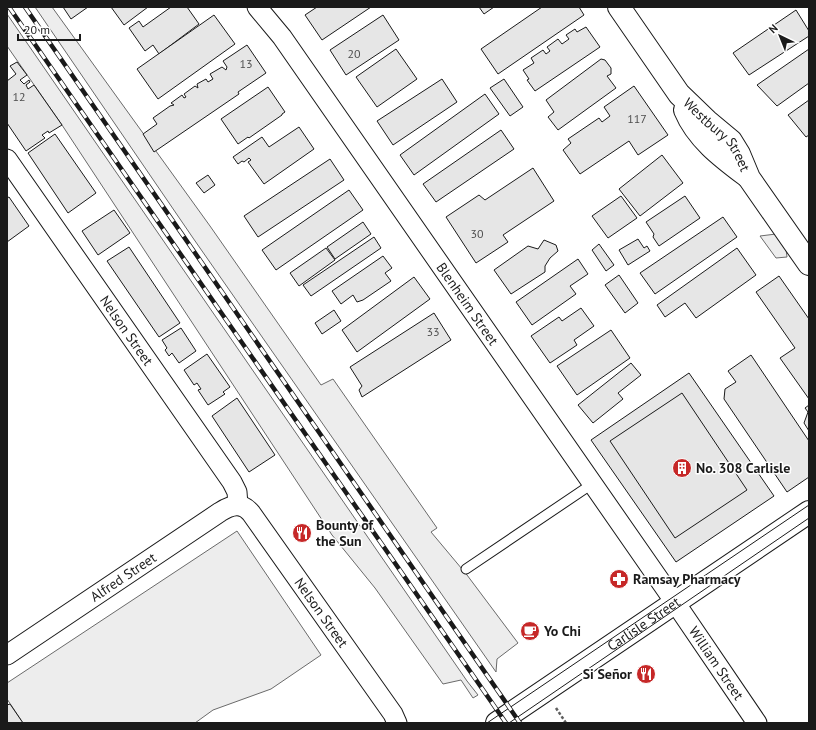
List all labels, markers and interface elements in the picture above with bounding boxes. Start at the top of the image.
scale bar [18,16,80,42]
north arrow [760,16,800,56]
text: N [766,21,781,36]
text: 20 m [24,22,50,37]
house number: 20 [347,46,361,61]
house number: 13 [239,56,253,71]
house number: 12 [12,89,26,104]
street label: Westbury Street [679,94,754,174]
house number: 117 [627,111,647,126]
house number: 30 [470,226,484,241]
street label: Blenheim Street [433,259,503,349]
street label: Nelson Street [96,292,157,369]
house number: 33 [426,324,440,339]
building icon: No. 308 Carlisle [671,457,693,479]
place label: No. 308 Carlisle [696,459,790,477]
place label: Bounty of the Sun [316,516,375,550]
restaurant icon: Bounty of the Sun [291,522,313,544]
street label: Alfred Street [87,548,160,606]
pharmacy icon: Ramsay Pharmacy [608,568,630,590]
place label: Ramsay Pharmacy [633,570,741,588]
street label: Nelson Street [290,574,352,651]
street label: Carlisle Street [604,593,684,655]
cafe icon: Yo Chi [519,620,541,642]
place label: Yo Chi [543,622,581,640]
street label: William Street [685,623,748,704]
restaurant icon: Si Señor [635,663,657,685]
place label: Si Señor [583,665,632,683]

